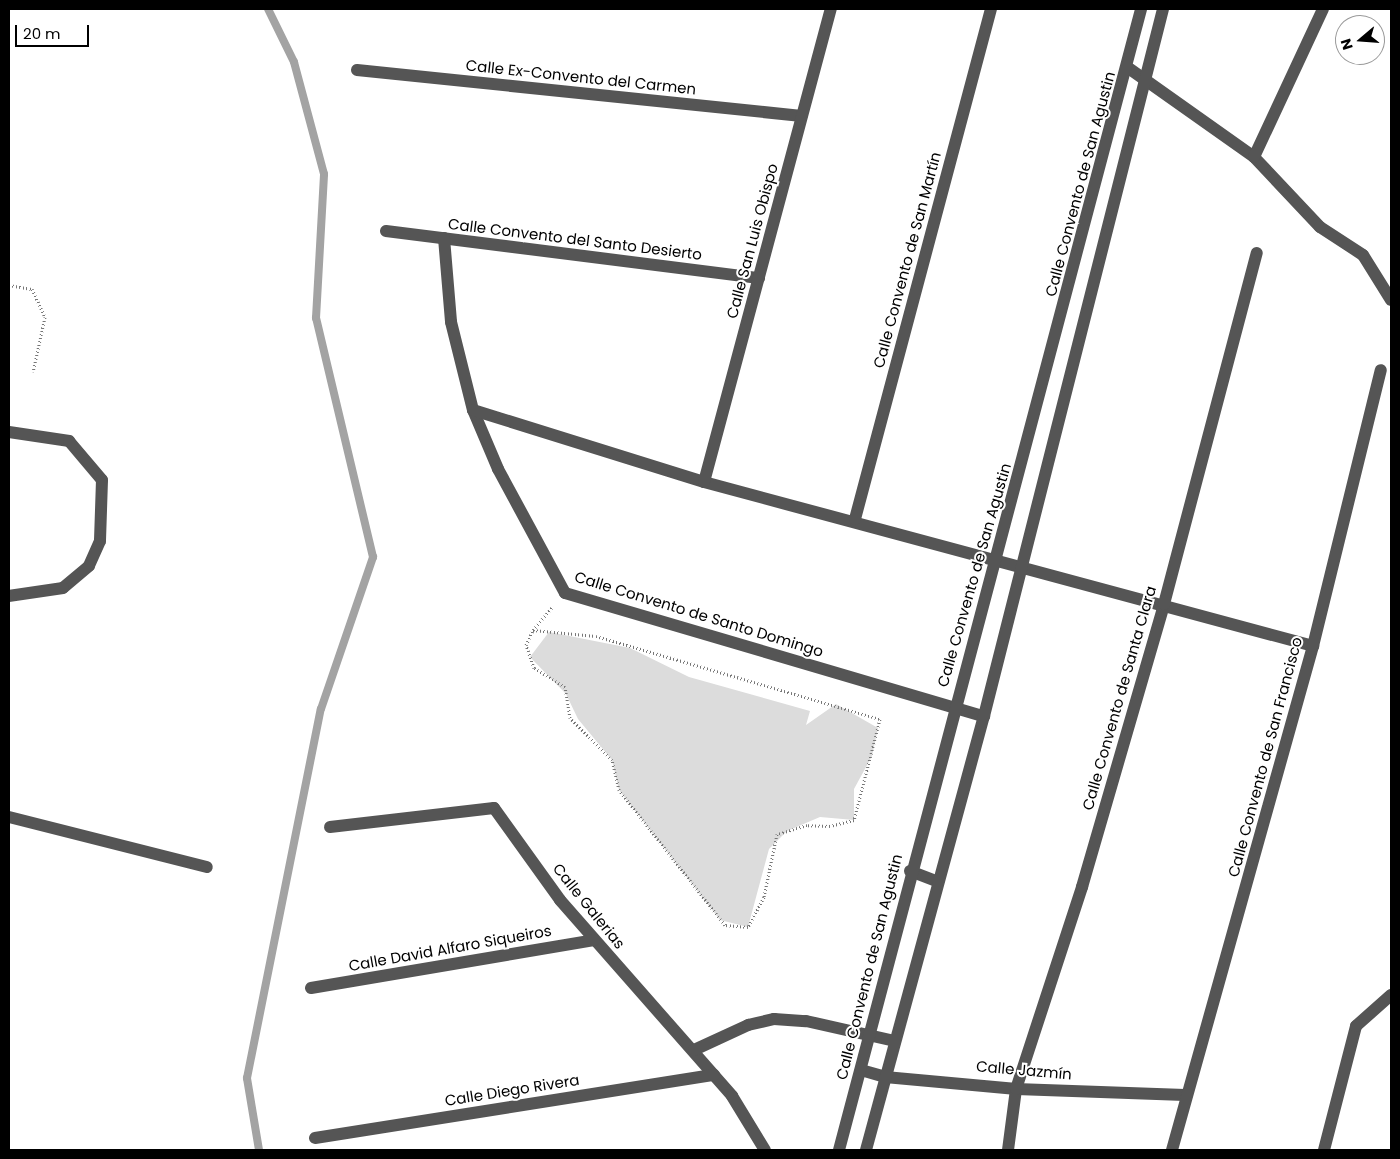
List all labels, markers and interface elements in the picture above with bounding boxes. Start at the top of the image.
scale bar [18,15,91,47]
north arrow [1335,15,1385,65]
text: 20 m [23,23,61,44]
text: N [1336,36,1358,52]
street label: Calle Ex-Convento del Carmen [465,56,697,98]
street label: Calle Convento de San Agustin [1041,70,1119,298]
street label: Calle Convento de San Martín [869,150,945,370]
street label: Calle San Luis Obispo [723,162,781,320]
street label: Calle Convento del Santo Desierto [447,214,703,264]
street label: Calle Convento de San Agustin [933,461,1015,689]
street label: Calle Convento de Santo Domingo [572,567,826,661]
street label: Calle Convento de Santa Clara [1078,584,1160,812]
street label: Calle Convento de San Francisco [1224,635,1306,879]
street label: Calle Convento de San Agustin [832,852,906,1082]
street label: Calle Galerias [549,860,629,952]
street label: Calle David Alfaro Siqueiros [347,921,553,975]
street label: Calle Jazmín [975,1057,1073,1083]
street label: Calle Diego Rivera [443,1070,581,1110]

